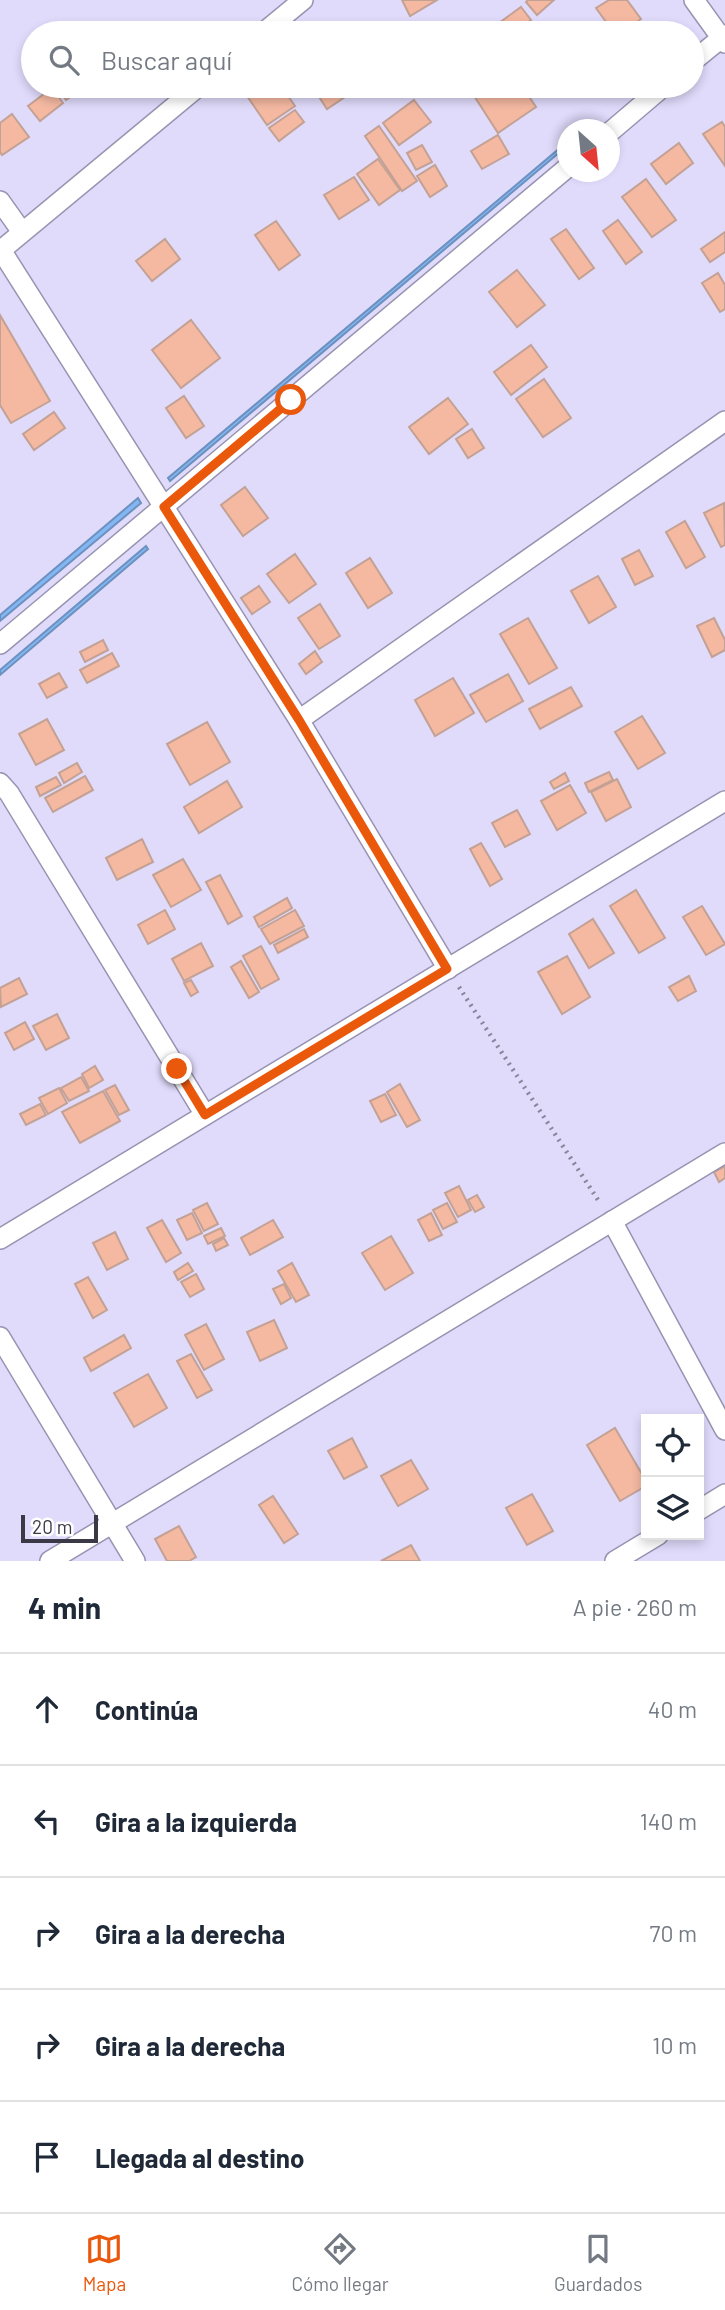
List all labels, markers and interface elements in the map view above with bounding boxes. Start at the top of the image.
search box [21,21,704,98]
icon: search [45,41,83,79]
text: Buscar aquí [101,44,232,75]
north arrow [557,119,620,182]
route start [275,384,306,415]
route end [161,1053,192,1084]
map controls [641,1414,704,1540]
button: locate [641,1414,704,1477]
button: layers [641,1477,704,1540]
scale bar [21,1512,98,1544]
text: 20 m [32,1515,72,1538]
text: 4 min [28,1589,101,1625]
text: A pie · 260 m [573,1593,697,1621]
icon: ahead [28,1690,66,1728]
text: Continúa [95,1694,198,1725]
text: 40 m [648,1695,697,1723]
icon: left [28,1802,66,1840]
text: Gira a la izquierda [95,1806,297,1837]
text: 140 m [640,1807,697,1835]
icon: right [28,1914,66,1952]
text: Gira a la derecha [95,1918,285,1949]
text: 70 m [650,1919,697,1947]
icon: right [28,2026,66,2064]
text: Gira a la derecha [95,2030,285,2061]
text: 10 m [652,2031,697,2059]
icon: arrive [28,2138,66,2176]
text: Llegada al destino [95,2142,304,2173]
tab: Mapa [83,2230,126,2295]
tab: Cómo llegar [292,2230,389,2295]
tab: Guardados [554,2230,642,2295]

